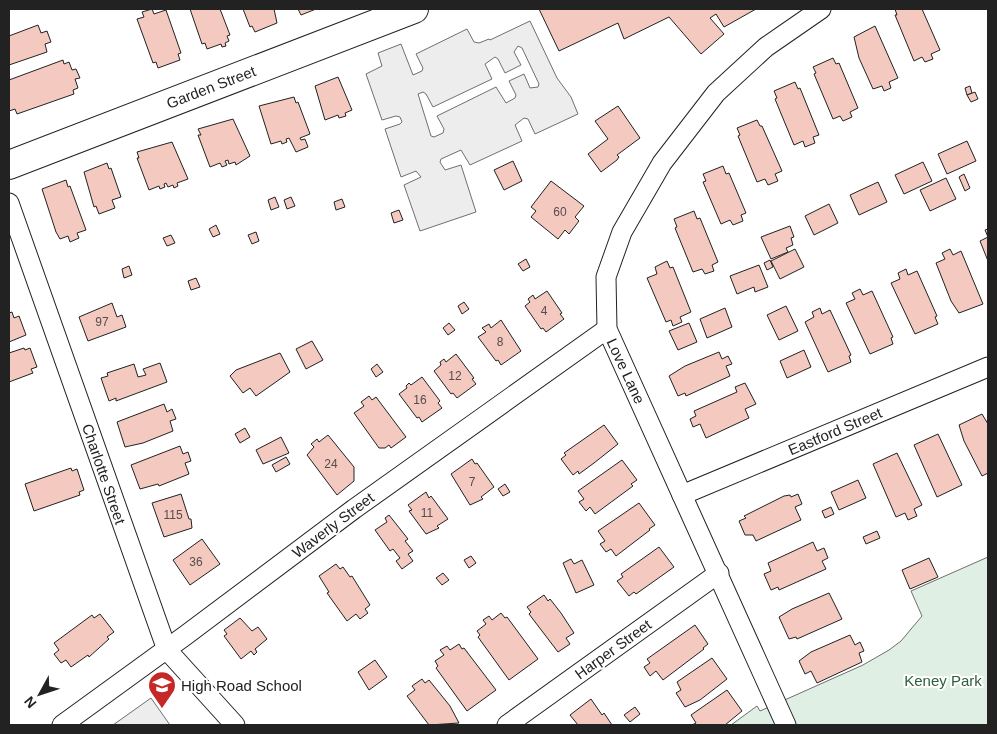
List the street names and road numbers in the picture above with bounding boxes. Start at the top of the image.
street label: Garden Street [164,62,259,112]
street label: Love Lane [603,336,649,406]
street label: Eastford Street [786,403,885,458]
street label: Charlotte Street [79,422,129,527]
street label: Waverly Street [289,488,378,561]
street label: Harper Street [572,615,655,682]

